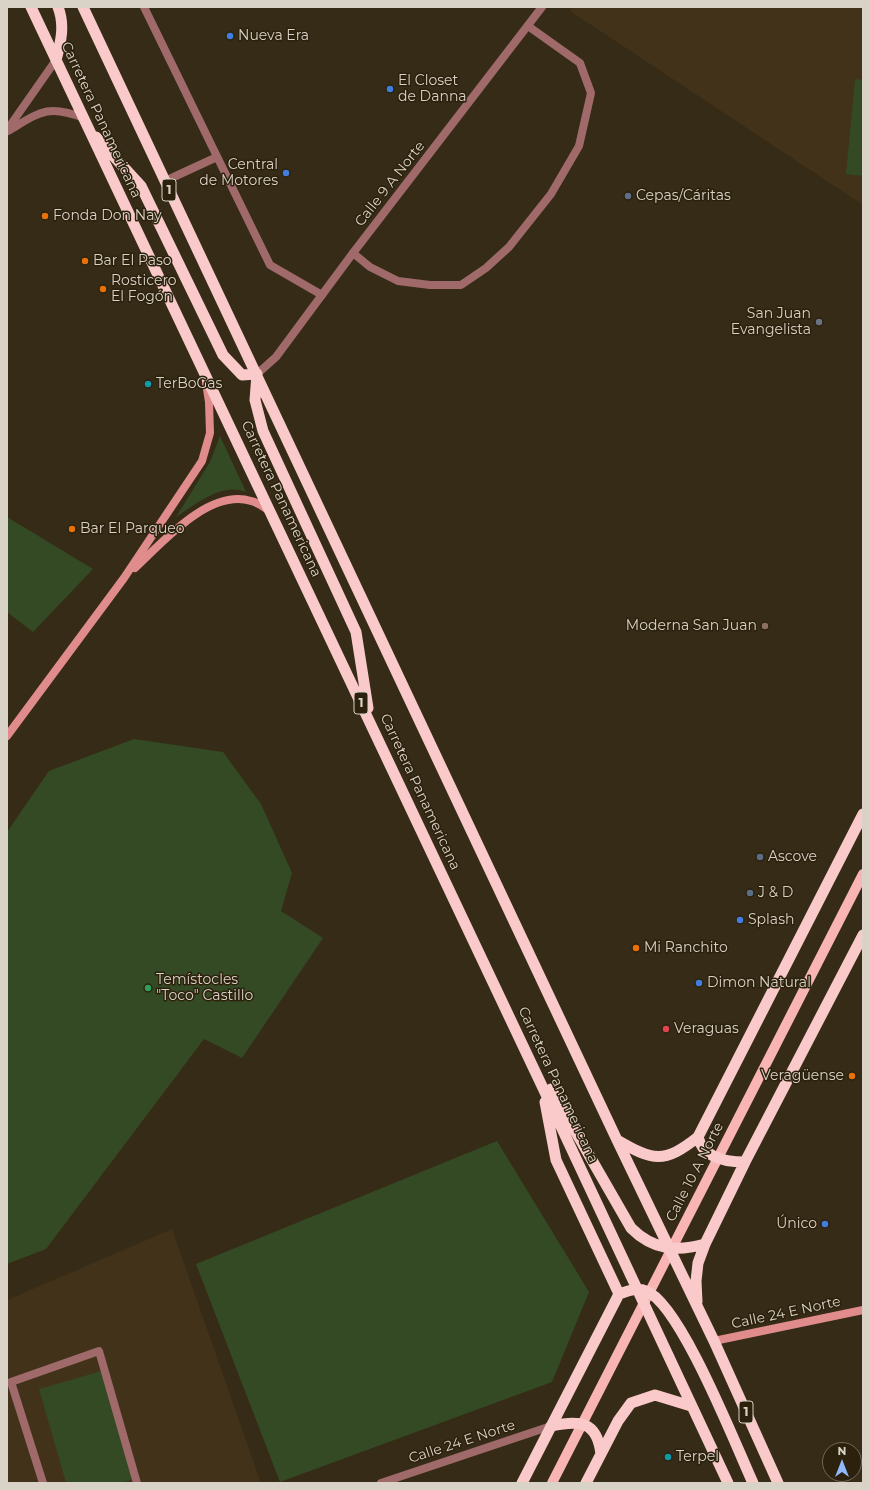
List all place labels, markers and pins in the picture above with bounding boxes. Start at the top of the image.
place label: Nueva Era [238,28,309,44]
marker: Nueva Era [225,31,235,41]
place label: El Closet de Danna [398,73,467,106]
marker: El Closet de Danna [385,84,395,94]
place label: Central de Motores [199,157,278,190]
marker: Central de Motores [281,168,291,178]
place label: Cepas/Cáritas [636,188,731,204]
marker: Cepas/Cáritas [623,191,633,201]
place label: Fonda Don Nay [53,208,162,224]
marker: Fonda Don Nay [40,211,50,221]
place label: Bar El Paso [93,253,172,269]
marker: Bar El Paso [80,256,90,266]
place label: Rosticero El Fogón [111,273,177,306]
marker: Rosticero El Fogón [98,284,108,294]
place label: San Juan Evangelista [731,306,811,338]
marker: San Juan Evangelista [814,317,824,327]
place label: TerBoGas [156,376,222,392]
marker: TerBoGas [143,379,153,389]
place label: Bar El Parqueo [80,521,185,537]
marker: Bar El Parqueo [67,524,77,534]
place label: Moderna San Juan [626,618,757,634]
marker: Moderna San Juan [760,621,770,631]
place label: Ascove [768,849,817,865]
marker: Ascove [755,852,765,862]
place label: J & D [758,885,793,901]
marker: J & D [745,888,755,898]
place label: Splash [748,912,794,928]
marker: Splash [735,915,745,925]
place label: Mi Ranchito [644,940,728,956]
marker: Mi Ranchito [631,943,641,953]
place label: Temístocles "Toco" Castillo [156,972,253,1004]
place label: Dimon Natural [707,975,811,991]
marker: Dimon Natural [694,978,704,988]
marker: Temístocles "Toco" Castillo [143,983,153,993]
place label: Veraguas [674,1021,739,1037]
marker: Veraguas [661,1024,671,1034]
place label: Veragüense [761,1068,844,1084]
marker: Veragüense [847,1071,857,1081]
place label: Único [776,1216,817,1232]
marker: Único [820,1219,830,1229]
place label: Terpel [676,1449,719,1465]
marker: Terpel [663,1452,673,1462]

